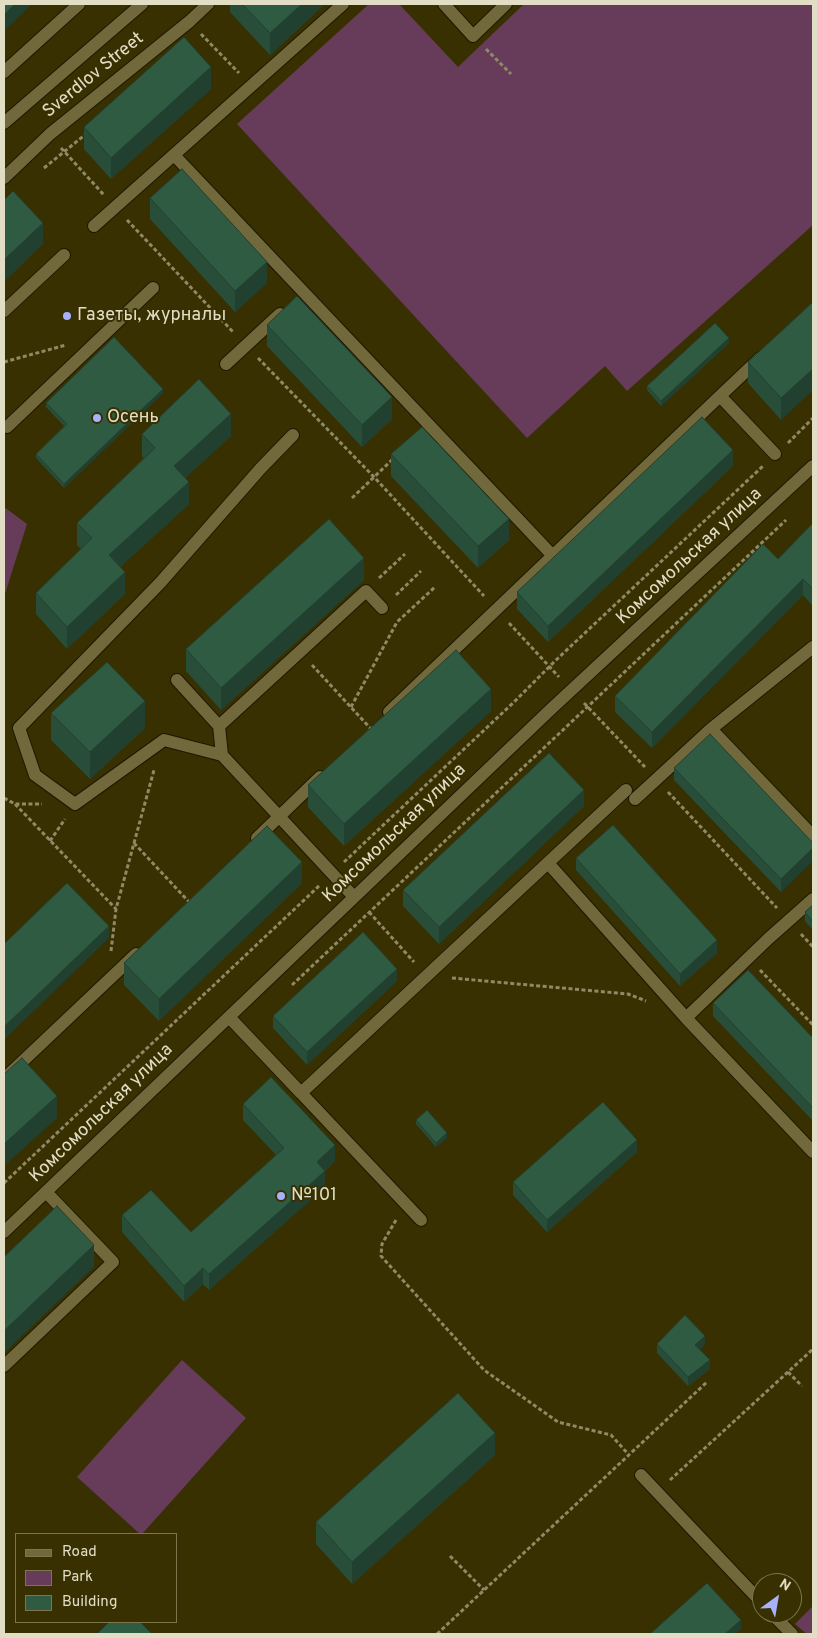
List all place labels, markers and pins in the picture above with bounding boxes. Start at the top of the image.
place label: Газеты, журналы [77,305,226,327]
marker: Газеты, журналы [61,310,73,322]
place label: Осень [107,407,159,429]
marker: Осень [91,412,103,424]
place label: №101 [291,1185,337,1207]
marker: №101 [275,1190,287,1202]

